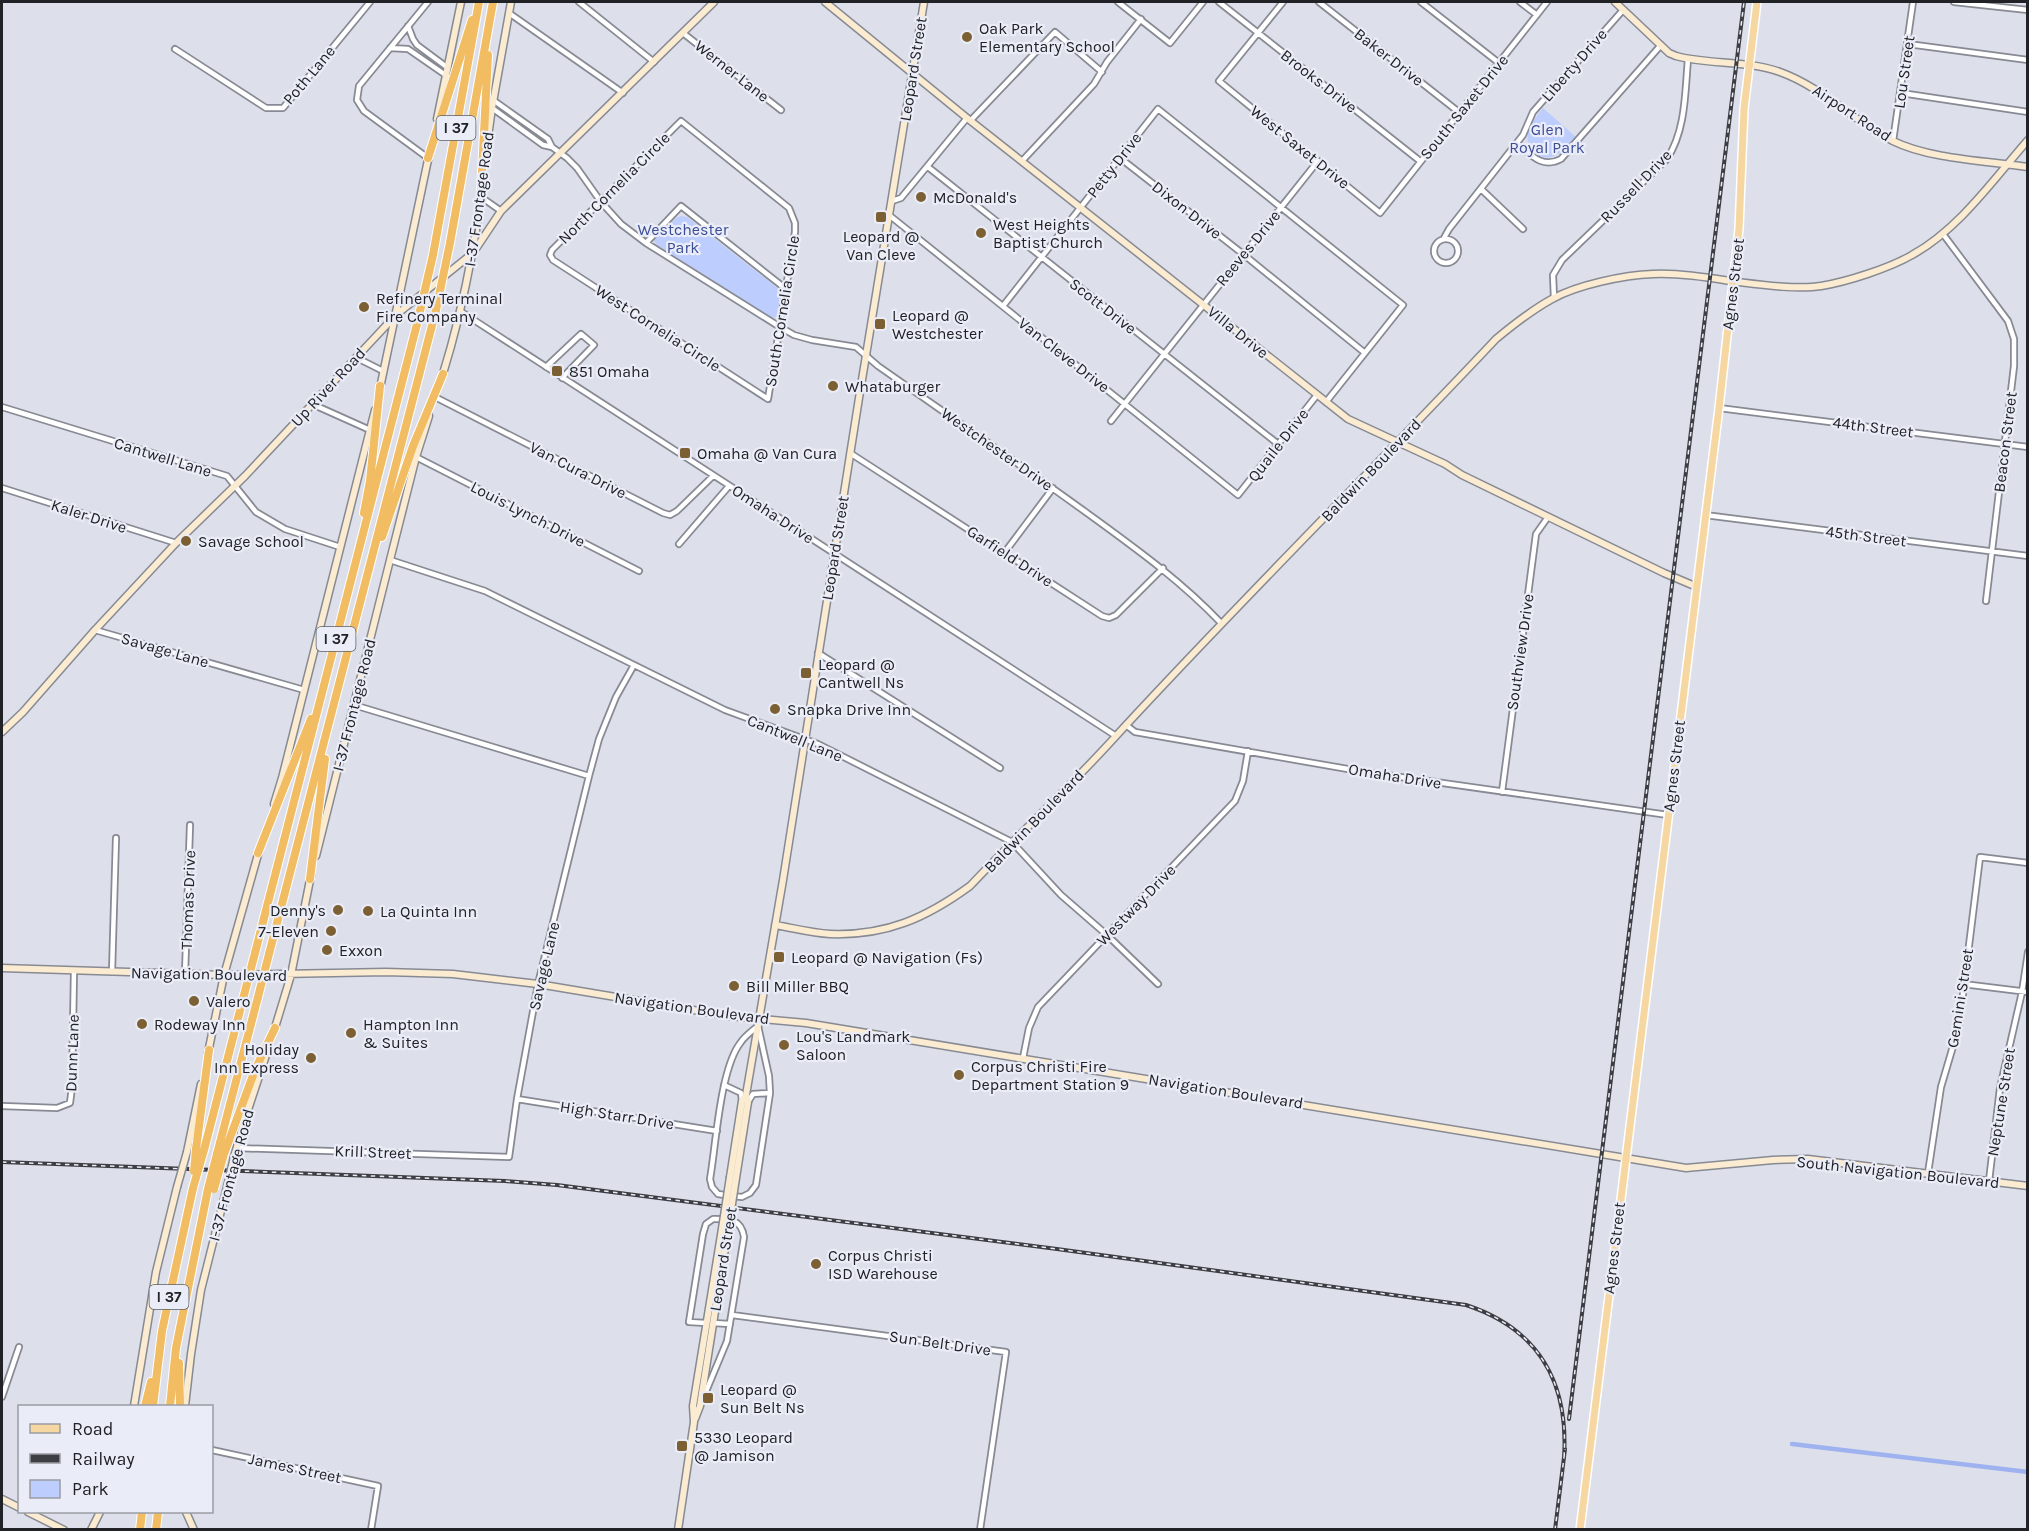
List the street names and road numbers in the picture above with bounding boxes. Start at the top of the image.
street label: Leopard Street [895,15,931,123]
street label: Baker Drive [1350,24,1428,90]
street label: Liberty Drive [1537,25,1611,105]
street label: Lou Street [1889,34,1919,110]
street label: Werner Lane [691,36,773,106]
street label: Poth Lane [279,42,339,108]
street label: Brooks Drive [1277,45,1361,117]
street label: South Saxet Drive [1416,51,1512,163]
street label: Airport Road [1809,80,1895,146]
street label: West Saxet Drive [1247,101,1353,193]
road number: I 37 [436,116,476,140]
street label: North Cornelia Circle [554,128,674,248]
street label: Petty Drive [1083,129,1145,201]
street label: I-37 Frontage Road [460,130,498,268]
street label: Russell Drive [1596,145,1676,227]
street label: Dixon Drive [1148,177,1226,243]
street label: Reeves Drive [1212,206,1284,290]
street label: South Cornelia Circle [761,234,803,388]
street label: Agnes Street [1718,237,1748,331]
street label: Scott Drive [1066,274,1140,338]
street label: West Cornelia Circle [592,280,724,376]
street label: Villa Drive [1204,302,1272,362]
street label: Van Cleve Drive [1015,313,1113,397]
street label: Up River Road [287,344,369,430]
street label: Beacon Street [1989,391,2021,493]
street label: Westchester Drive [937,403,1057,495]
street label: Quaile Drive [1244,405,1312,485]
street label: 44th Street [1832,413,1914,441]
street label: Baldwin Boulevard [1317,415,1425,525]
street label: Cantwell Lane [112,433,214,481]
street label: Van Cura Drive [526,437,630,503]
street label: Louis Lynch Drive [468,477,588,551]
street label: Omaha Drive [729,481,817,547]
street label: Leopard Street [817,494,853,602]
street label: Kaler Drive [49,495,129,537]
street label: Garfield Drive [964,521,1056,591]
street label: 45th Street [1824,522,1908,550]
street label: Southview Drive [1502,592,1538,712]
road number: I 37 [316,627,356,651]
street label: Savage Lane [119,628,211,672]
street label: I-37 Frontage Road [328,637,380,773]
street label: Cantwell Lane [745,710,845,766]
street label: Agnes Street [1659,719,1689,813]
street label: Omaha Drive [1347,759,1443,793]
street label: Baldwin Boulevard [980,766,1088,876]
street label: Thomas Drive [177,850,199,950]
street label: Westway Drive [1093,860,1179,950]
street label: Savage Lane [525,920,563,1012]
street label: Gemini Street [1943,947,1977,1049]
street label: Navigation Boulevard [131,963,287,985]
street label: Navigation Boulevard [613,988,771,1028]
street label: Dunn Lane [61,1014,83,1092]
street label: Neptune Street [1983,1046,2019,1158]
street label: Navigation Boulevard [1147,1069,1305,1113]
street label: High Starr Drive [559,1097,675,1133]
street label: I-37 Frontage Road [204,1107,258,1243]
street label: Krill Street [334,1141,412,1163]
street label: South Navigation Boulevard [1795,1152,2001,1192]
street label: Agnes Street [1599,1201,1629,1295]
street label: Leopard Street [705,1205,741,1313]
road number: I 37 [150,1285,188,1309]
street label: Sun Belt Drive [888,1326,992,1360]
street label: James Street [247,1449,343,1487]

